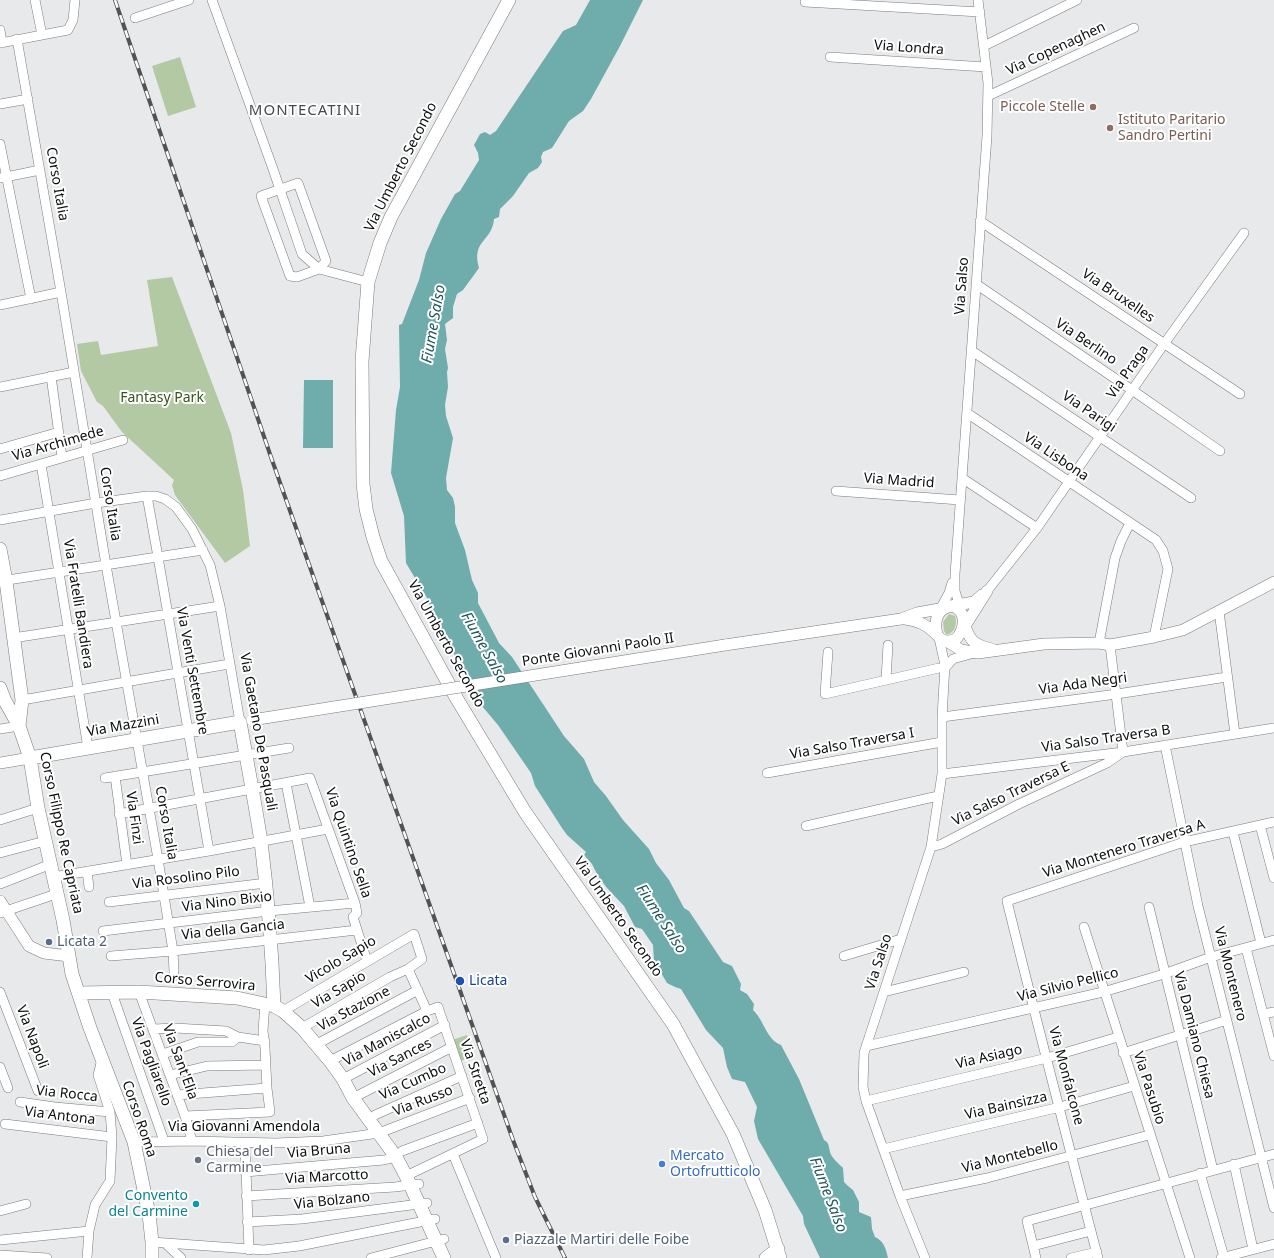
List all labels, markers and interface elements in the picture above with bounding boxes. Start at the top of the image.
street label: Via Copenaghen [1004,19,1108,79]
street label: Via Londra [874,37,944,59]
place label: Piccole Stelle [1000,99,1085,115]
street label: Via Umberto Secondo [361,100,441,234]
district label: MONTECATINI [249,102,361,120]
marker: Piccole Stelle [1088,102,1098,112]
place label: Istituto Paritario Sandro Pertini [1118,112,1225,144]
marker: Istituto Paritario Sandro Pertini [1105,123,1115,133]
street label: Corso Italia [42,146,72,222]
street label: Via Salso [952,257,972,315]
street label: Via Bruxelles [1079,266,1157,326]
water label: Fiume Salso [418,283,450,365]
street label: Via Berlino [1052,315,1120,369]
street label: Via Praga [1103,342,1153,402]
street label: Via Parigi [1059,388,1119,436]
park label: Fantasy Park [120,390,204,406]
street label: Via Archimede [10,423,106,465]
street label: Via Lisbona [1020,429,1092,485]
street label: Corso Italia [96,466,124,542]
street label: Via Madrid [863,470,935,492]
street label: Via Fratelli Bandiera [59,538,97,670]
street label: Via Umberto Secondo [404,577,488,711]
street label: Via Venti Settembre [173,606,211,736]
water label: Fiume Salso [457,609,511,687]
street label: Ponte Giovanni Paolo II [521,630,675,670]
street label: Via Gaetano De Pasquali [236,652,280,812]
street label: Via Ada Negri [1038,669,1128,699]
street label: Via Mazzini [86,711,160,741]
street label: Via Salso Traversa B [1040,722,1172,756]
street label: Via Salso Traversa I [789,725,915,763]
street label: Corso Filippo Re Capriata [36,751,86,915]
street label: Via Salso Traversa E [949,758,1073,830]
street label: Corso Italia [151,785,181,861]
street label: Via Quintino Sella [321,786,375,900]
street label: Via Finzi [122,790,146,846]
street label: Via Montenero Traversa A [1041,816,1207,882]
street label: Via Umberto Secondo [570,854,666,980]
street label: Via Rosolino Pilo [131,863,241,893]
water label: Fiume Salso [632,881,690,957]
street label: Via Nino Bixio [181,888,273,916]
street label: Via della Gancia [181,916,285,944]
street label: Via Montenero [1210,925,1250,1023]
street label: Vicolo Sapio [303,932,379,988]
street label: Via Salso [862,932,896,992]
place label: Licata 2 [57,934,107,950]
marker: Licata 2 [44,937,54,947]
street label: Via Silvio Pellico [1016,964,1120,1006]
street label: Via Sapio [309,968,369,1012]
street label: Corso Serrovira [154,969,256,995]
street label: Via Damiano Chiesa [1170,970,1218,1100]
place label: Licata [469,973,507,989]
marker: Licata [454,975,466,987]
street label: Via Stazione [315,983,393,1035]
street label: Via Napoli [12,1003,52,1071]
street label: Via Maniscalco [340,1010,434,1070]
street label: Via Pagliarello [127,1016,175,1108]
street label: Via Sant'Elia [159,1022,201,1102]
street label: Via Monfalcone [1045,1025,1087,1127]
street label: Via Sances [365,1035,435,1081]
street label: Via Stretta [456,1037,494,1107]
street label: Via Asiago [954,1041,1024,1073]
street label: Via Pasubio [1129,1049,1169,1127]
street label: Via Cumbo [377,1060,449,1104]
street label: Corso Roma [118,1078,160,1160]
street label: Via Rocca [35,1082,99,1106]
street label: Via Russo [391,1082,455,1120]
street label: Via Bainsizza [963,1088,1049,1124]
street label: Via Antona [24,1103,96,1129]
street label: Via Giovanni Amendola [168,1119,320,1135]
street label: Via Montebello [960,1137,1060,1177]
street label: Via Bruna [287,1140,351,1162]
place label: Chiesa del Carmine [206,1144,273,1176]
place label: Mercato Ortofrutticolo [670,1148,760,1180]
marker: Chiesa del Carmine [193,1155,203,1165]
water label: Fiume Salso [805,1155,851,1235]
marker: Mercato Ortofrutticolo [657,1159,667,1169]
street label: Via Marcotto [285,1166,369,1188]
place label: Convento del Carmine [109,1188,188,1220]
street label: Via Bolzano [293,1189,371,1213]
marker: Convento del Carmine [191,1199,201,1209]
place label: Piazzale Martiri delle Foibe [514,1232,689,1248]
marker: Piazzale Martiri delle Foibe [501,1235,511,1245]

